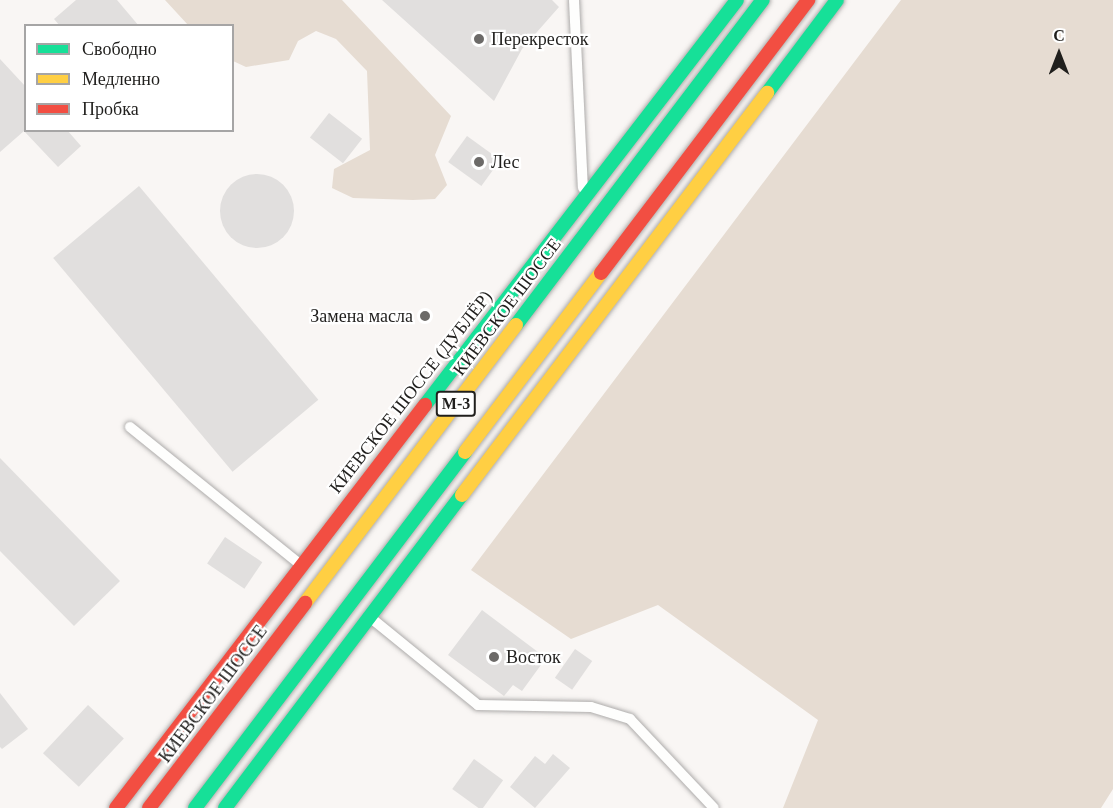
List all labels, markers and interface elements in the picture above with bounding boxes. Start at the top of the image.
legend [24,24,234,132]
north arrow [1029,24,1089,84]
text: С [1053,27,1065,44]
place label: Перекресток [491,28,589,50]
marker: Перекресток [472,32,486,46]
text: Свободно [82,39,157,59]
text: Медленно [82,69,160,89]
text: Пробка [82,99,139,119]
place label: Лес [491,151,520,173]
marker: Лес [472,155,486,169]
street label: КИЕВСКОЕ ШОССЕ [448,234,566,380]
street label: КИЕВСКОЕ ШОССЕ (ДУБЛЁР) [325,286,497,498]
place label: Замена масла [310,305,413,327]
marker: Замена масла [418,309,432,323]
road number: М-3 [435,391,477,417]
street label: КИЕВСКОЕ ШОССЕ [154,621,272,767]
place label: Восток [506,646,561,668]
marker: Восток [487,650,501,664]

